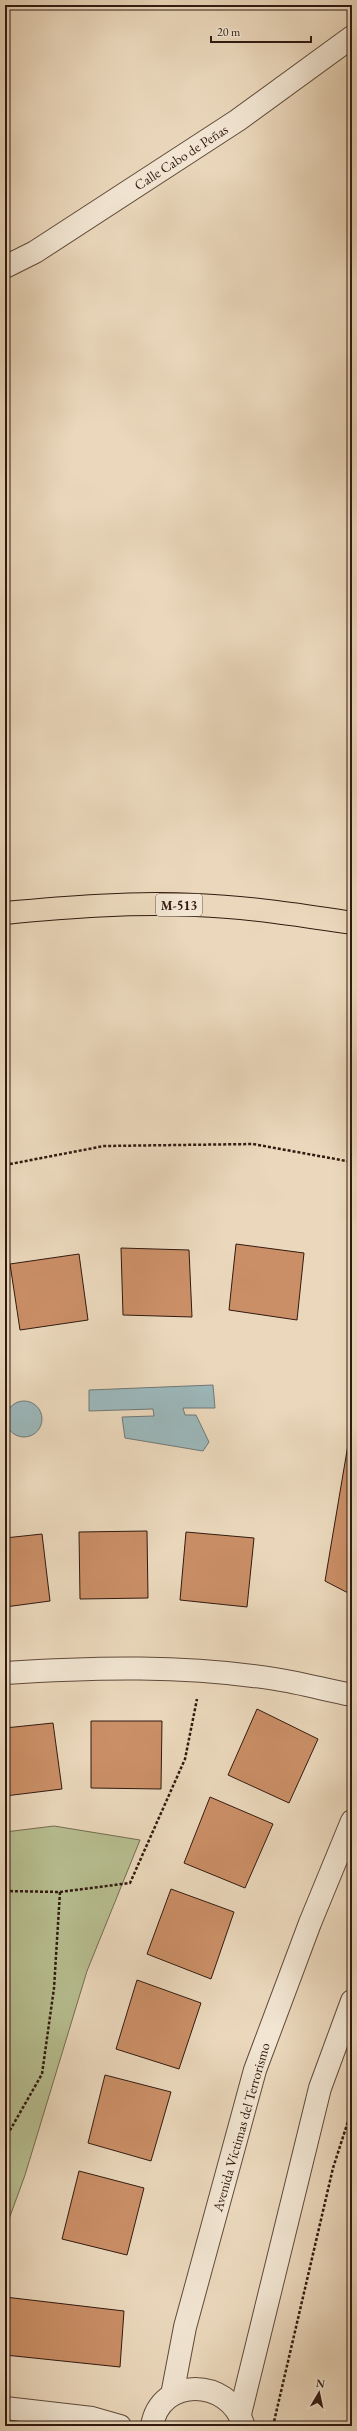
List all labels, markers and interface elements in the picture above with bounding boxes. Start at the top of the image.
scale bar [211,18,311,44]
text: 20 m [217,24,241,40]
street label: Calle Cabo de Peñas [131,120,232,194]
road number: M-513 [156,894,202,916]
street label: Avenida Víctimas del Terrorismo [208,2040,274,2215]
north arrow [299,2373,339,2413]
text: N [315,2376,326,2391]

